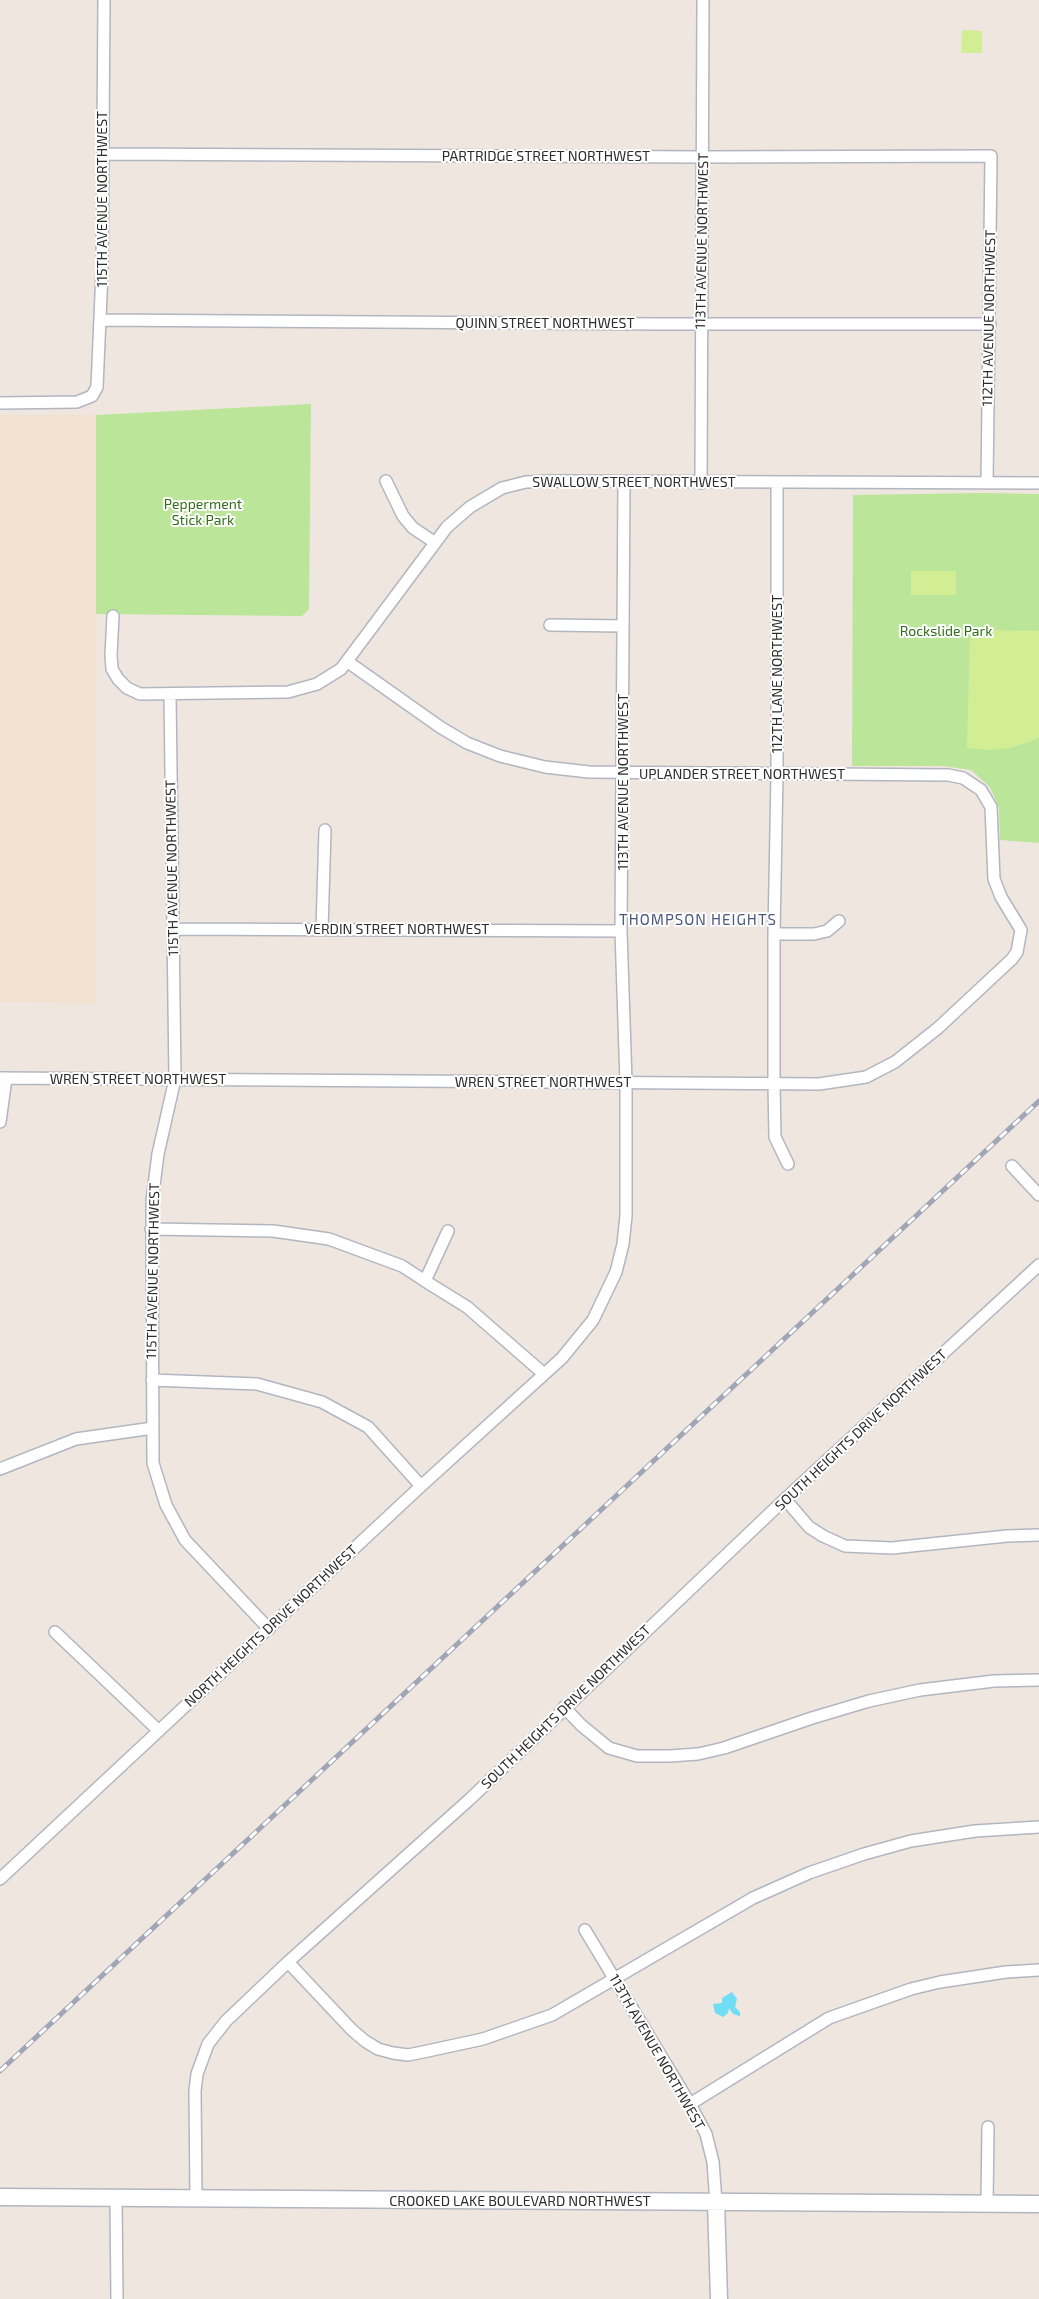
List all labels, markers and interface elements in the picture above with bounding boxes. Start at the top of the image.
street label: 115TH AVENUE NORTHWEST [94,111,110,287]
street label: PARTRIDGE STREET NORTHWEST [442,148,650,164]
street label: 113TH AVENUE NORTHWEST [692,153,712,329]
street label: 112TH AVENUE NORTHWEST [979,230,999,406]
street label: QUINN STREET NORTHWEST [455,315,635,331]
street label: SWALLOW STREET NORTHWEST [532,474,736,490]
park label: Pepperment Stick Park [164,496,242,528]
street label: 112TH LANE NORTHWEST [769,595,785,753]
park label: Rockslide Park [900,623,992,639]
street label: 113TH AVENUE NORTHWEST [615,694,631,870]
street label: UPLANDER STREET NORTHWEST [639,766,845,782]
street label: 115TH AVENUE NORTHWEST [162,780,182,956]
district label: THOMPSON HEIGHTS [617,911,779,929]
street label: VERDIN STREET NORTHWEST [305,921,489,937]
street label: WREN STREET NORTHWEST [50,1071,226,1087]
street label: WREN STREET NORTHWEST [455,1074,631,1090]
street label: 115TH AVENUE NORTHWEST [143,1183,163,1359]
street label: SOUTH HEIGHTS DRIVE NORTHWEST [772,1346,950,1514]
street label: NORTH HEIGHTS DRIVE NORTHWEST [181,1541,361,1711]
street label: SOUTH HEIGHTS DRIVE NORTHWEST [478,1622,654,1792]
street label: 113TH AVENUE NORTHWEST [606,1971,708,2133]
street label: CROOKED LAKE BOULEVARD NORTHWEST [389,2193,651,2209]

